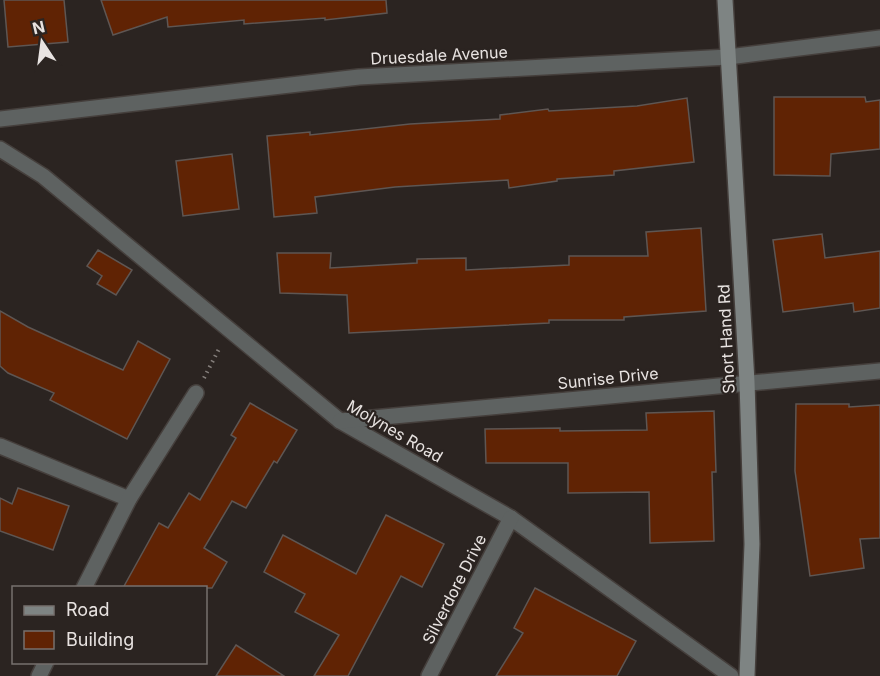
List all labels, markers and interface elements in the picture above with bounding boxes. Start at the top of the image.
north arrow [12,12,72,72]
text: N [30,16,47,39]
street label: Druesdale Avenue [370,41,508,69]
street label: Short Hand Rd [713,284,739,394]
street label: Sunrise Drive [557,363,659,393]
street label: Molynes Road [344,396,446,466]
street label: Silverdore Drive [418,531,490,647]
legend [12,586,207,664]
text: Road [66,599,109,620]
text: Building [66,629,134,650]

